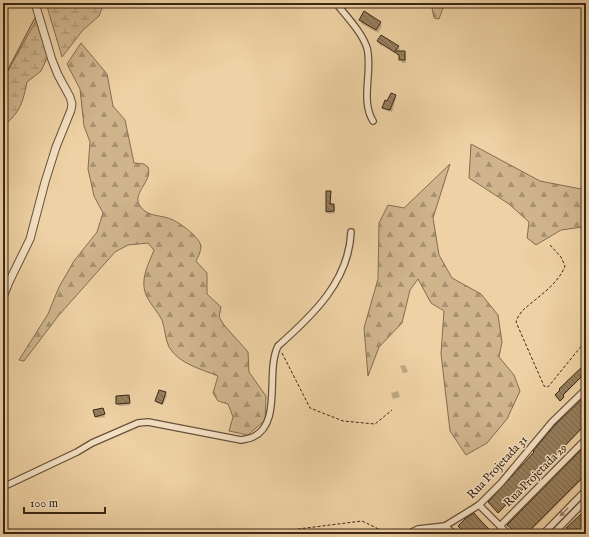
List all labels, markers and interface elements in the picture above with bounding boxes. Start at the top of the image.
street label: Rua Projetada 31 [464,432,531,502]
street label: Rua Projetada 29 [500,440,570,510]
scale bar [24,489,105,515]
text: 100 m [30,496,58,511]
one-way arrow [560,507,569,517]

